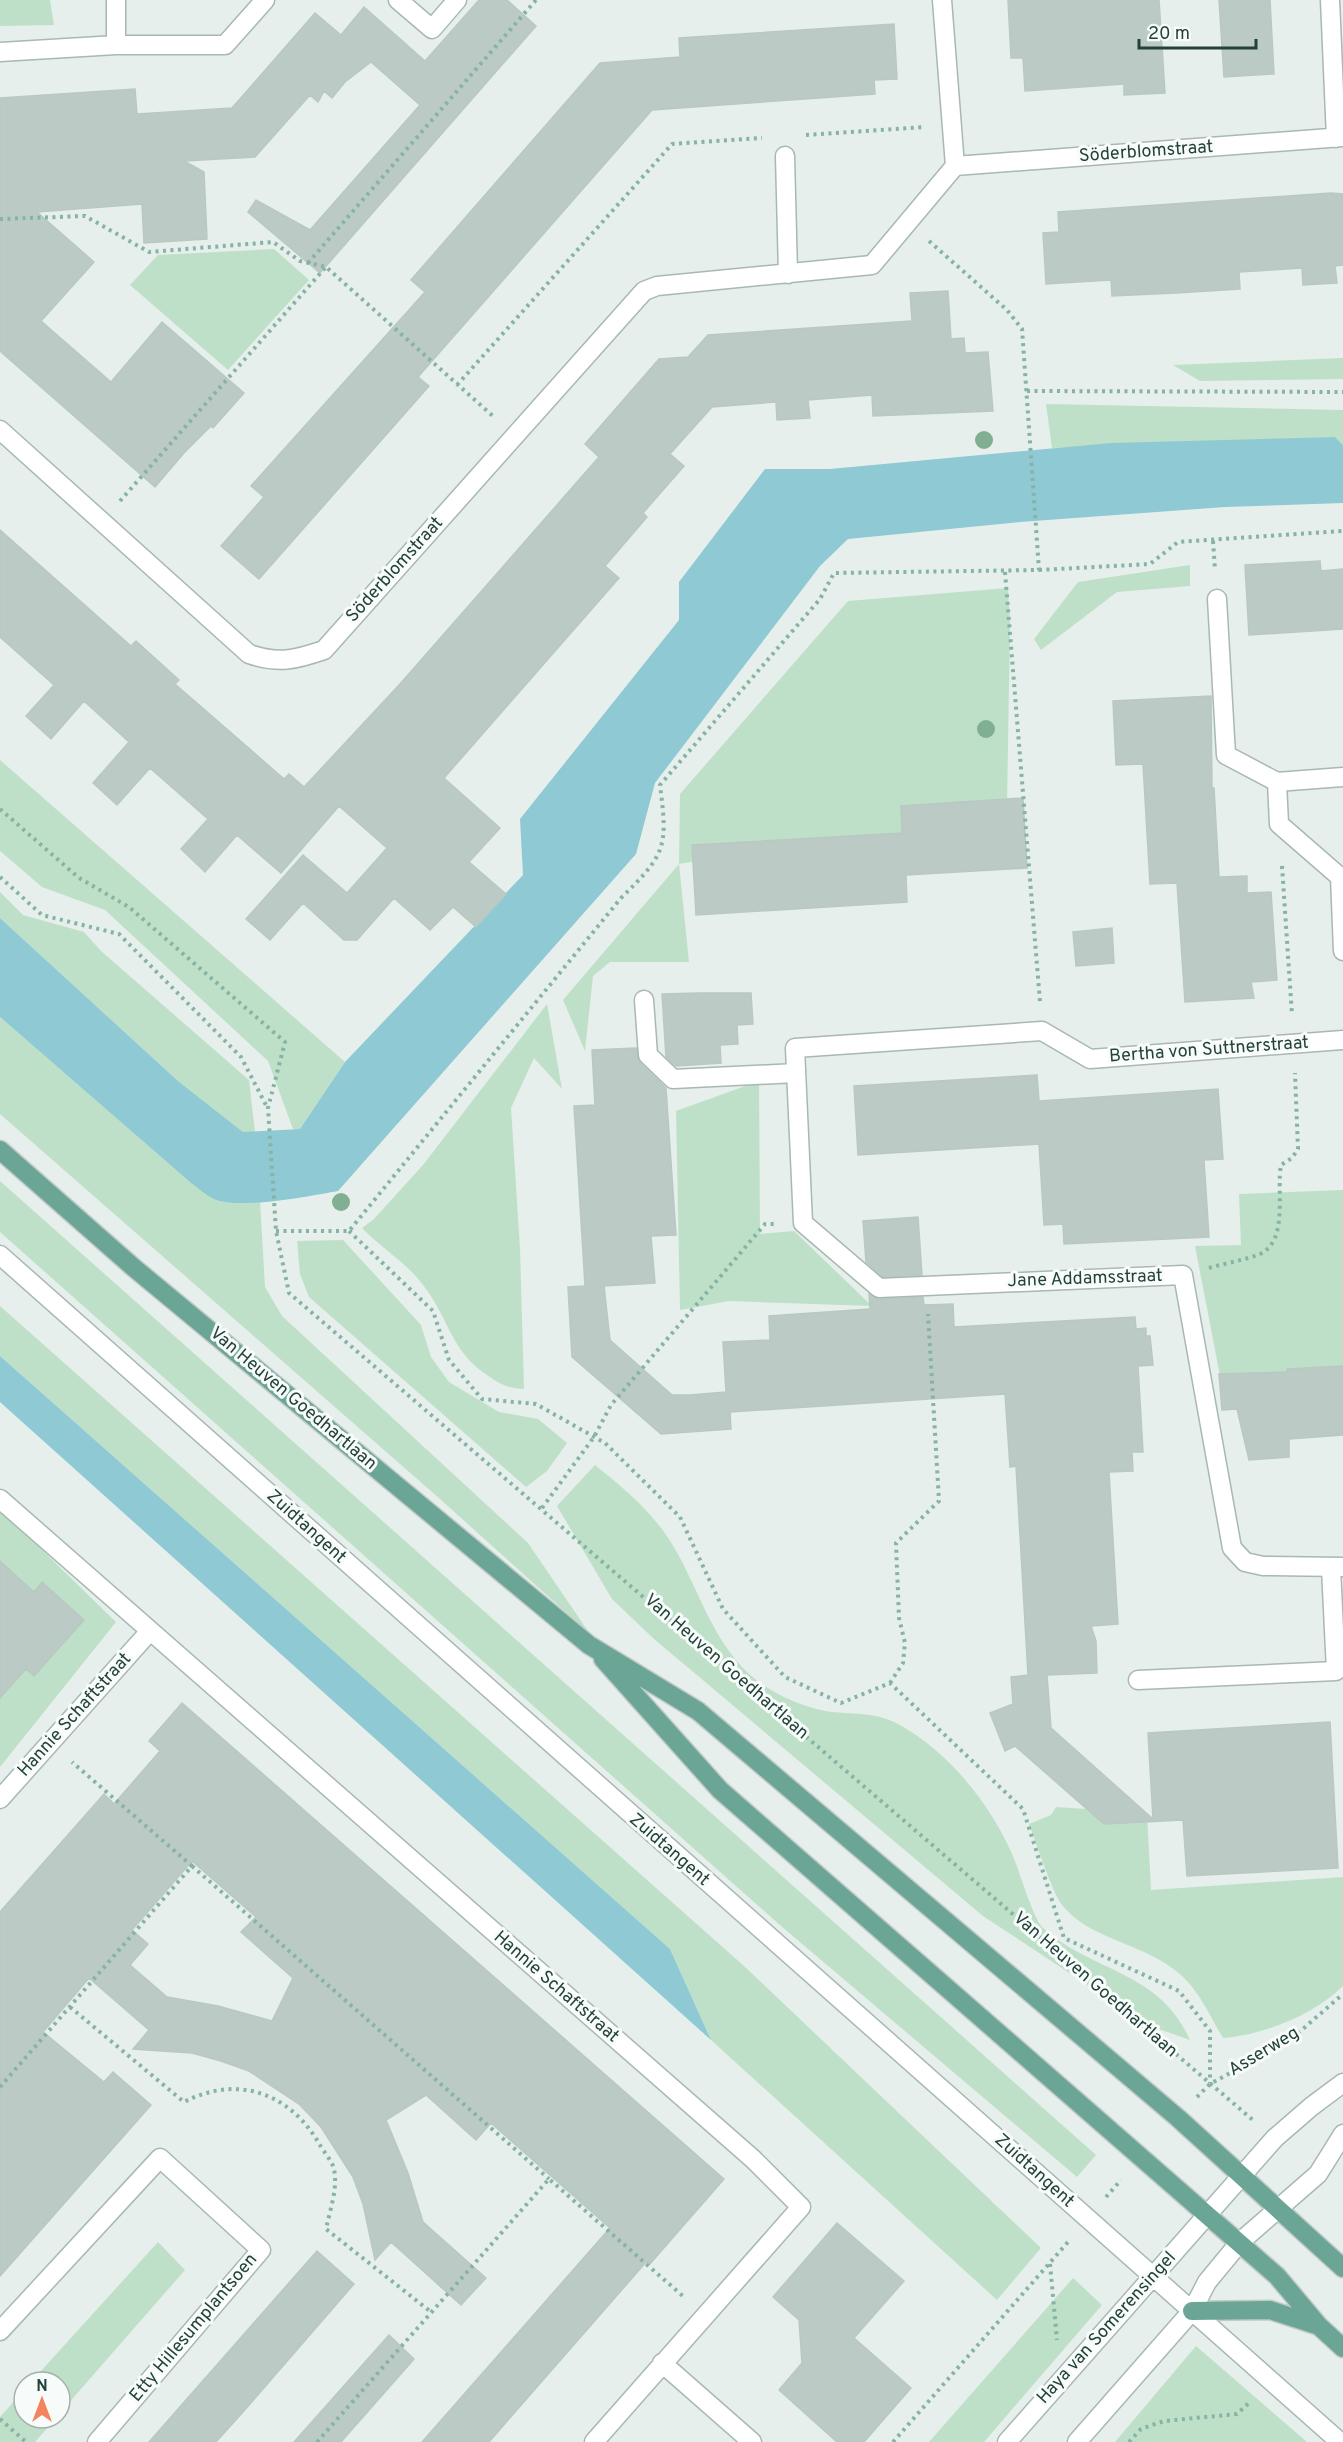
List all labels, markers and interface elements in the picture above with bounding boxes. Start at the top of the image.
scale bar [1139,12,1256,50]
text: 20 m [1148,23,1190,46]
street label: Söderblomstraat [1078,136,1214,168]
street label: Söderblomstraat [341,512,449,628]
street label: Bertha von Suttnerstraat [1108,1032,1310,1068]
street label: Jane Addamsstraat [1007,1265,1163,1293]
street label: Van Heuven Goedhartlaan [205,1322,381,1476]
street label: Zuidtangent [261,1485,351,1569]
street label: Van Heuven Goedhartlaan [639,1589,813,1745]
street label: Hannie Schaftstraat [13,1648,137,1782]
street label: Zuidtangent [624,1809,714,1891]
street label: Van Heuven Goedhartlaan [1008,1907,1182,2063]
street label: Hannie Schaftstraat [488,1926,624,2048]
street label: Asserweg [1224,2022,1304,2082]
street label: Zuidtangent [989,2129,1079,2213]
street label: Haya van Somerensingel [1032,2247,1182,2409]
street label: Etty Hillesumplantsoen [125,2249,263,2407]
north arrow [12,2370,72,2430]
text: N [36,2377,48,2397]

